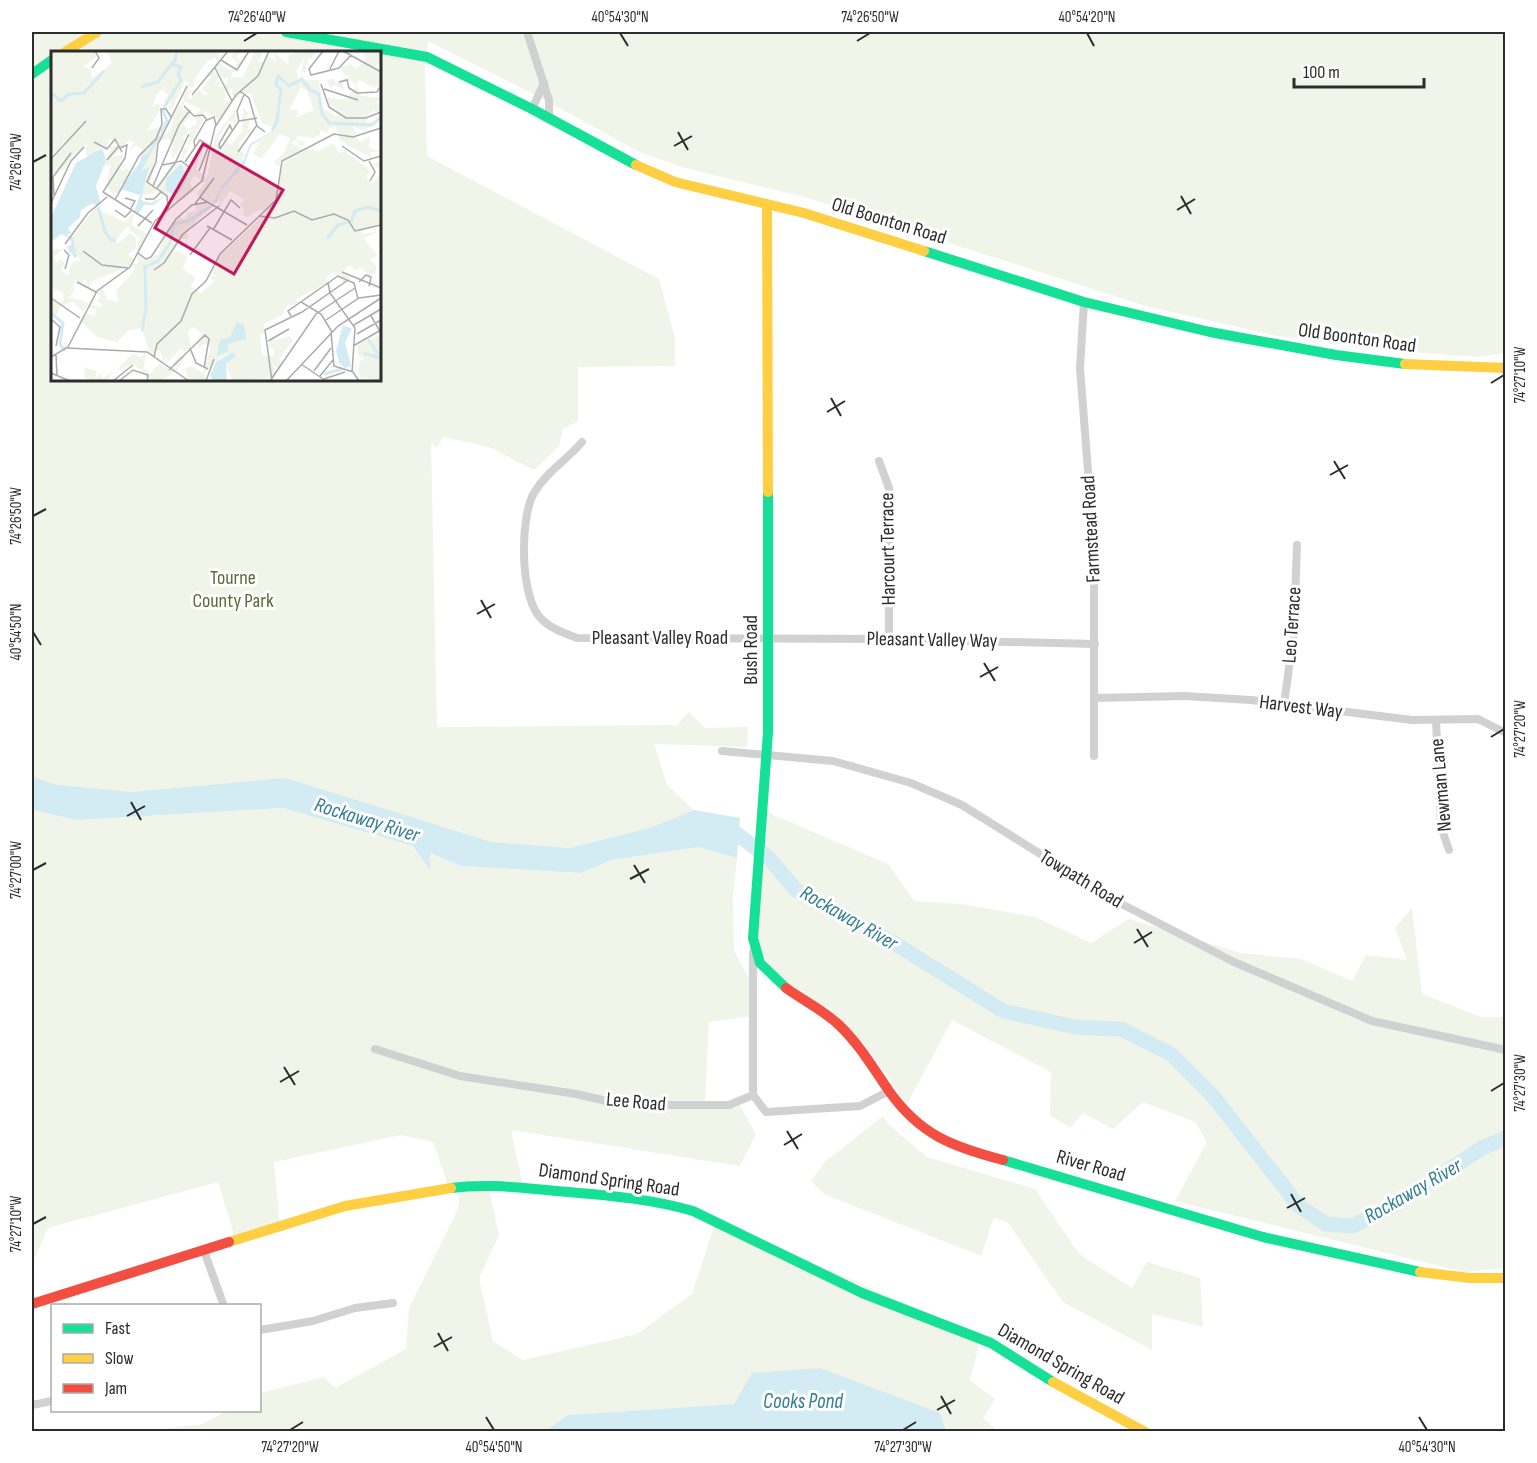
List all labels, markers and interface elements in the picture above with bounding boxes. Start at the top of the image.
text: 74°26'40"W [228,8,286,27]
text: 40°54'30"N [591,8,649,27]
text: 74°26'50"W [841,8,899,27]
text: 40°54'20"N [1058,8,1116,27]
inset map [51,51,381,381]
scale bar [1294,51,1424,89]
text: 100 m [1303,62,1340,83]
text: 74°26'40"W [7,133,26,191]
street label: Old Boonton Road [829,192,949,250]
street label: Old Boonton Road [1297,318,1417,358]
text: 74°27'10"W [1511,347,1530,403]
street label: Farmstead Road [1076,475,1106,583]
text: 74°26'50"W [7,487,26,545]
street label: Harcourt Terrace [875,492,901,606]
park label: Tourne County Park [192,566,274,613]
street label: Leo Terrace [1277,586,1307,664]
text: 40°54'50"N [7,604,26,660]
street label: Bush Road [739,615,763,685]
street label: Pleasant Valley Road [592,626,728,650]
street label: Pleasant Valley Way [866,627,998,653]
street label: Harvest Way [1258,690,1344,724]
text: 74°27'20"W [1511,700,1530,758]
street label: Newman Lane [1425,737,1457,833]
water label: Rockaway River [311,792,424,848]
text: 74°27'00"W [7,841,26,899]
street label: Towpath Road [1035,845,1127,913]
water label: Rockaway River [796,880,903,956]
text: 74°27'30"W [1511,1054,1530,1112]
street label: Lee Road [605,1087,667,1117]
street label: River Road [1054,1145,1128,1187]
water label: Rockaway River [1360,1153,1467,1229]
street label: Diamond Spring Road [537,1158,681,1202]
text: 74°27'10"W [7,1196,26,1252]
legend [51,1304,261,1412]
text: Fast [105,1318,131,1339]
street label: Diamond Spring Road [994,1318,1128,1410]
text: Slow [105,1348,134,1369]
text: Jam [104,1378,127,1399]
water label: Cooks Pond [763,1389,844,1414]
text: 74°27'20"W [261,1438,319,1457]
text: 40°54'50"N [466,1438,522,1457]
text: 74°27'30"W [874,1438,932,1457]
text: 40°54'30"N [1398,1438,1456,1457]

